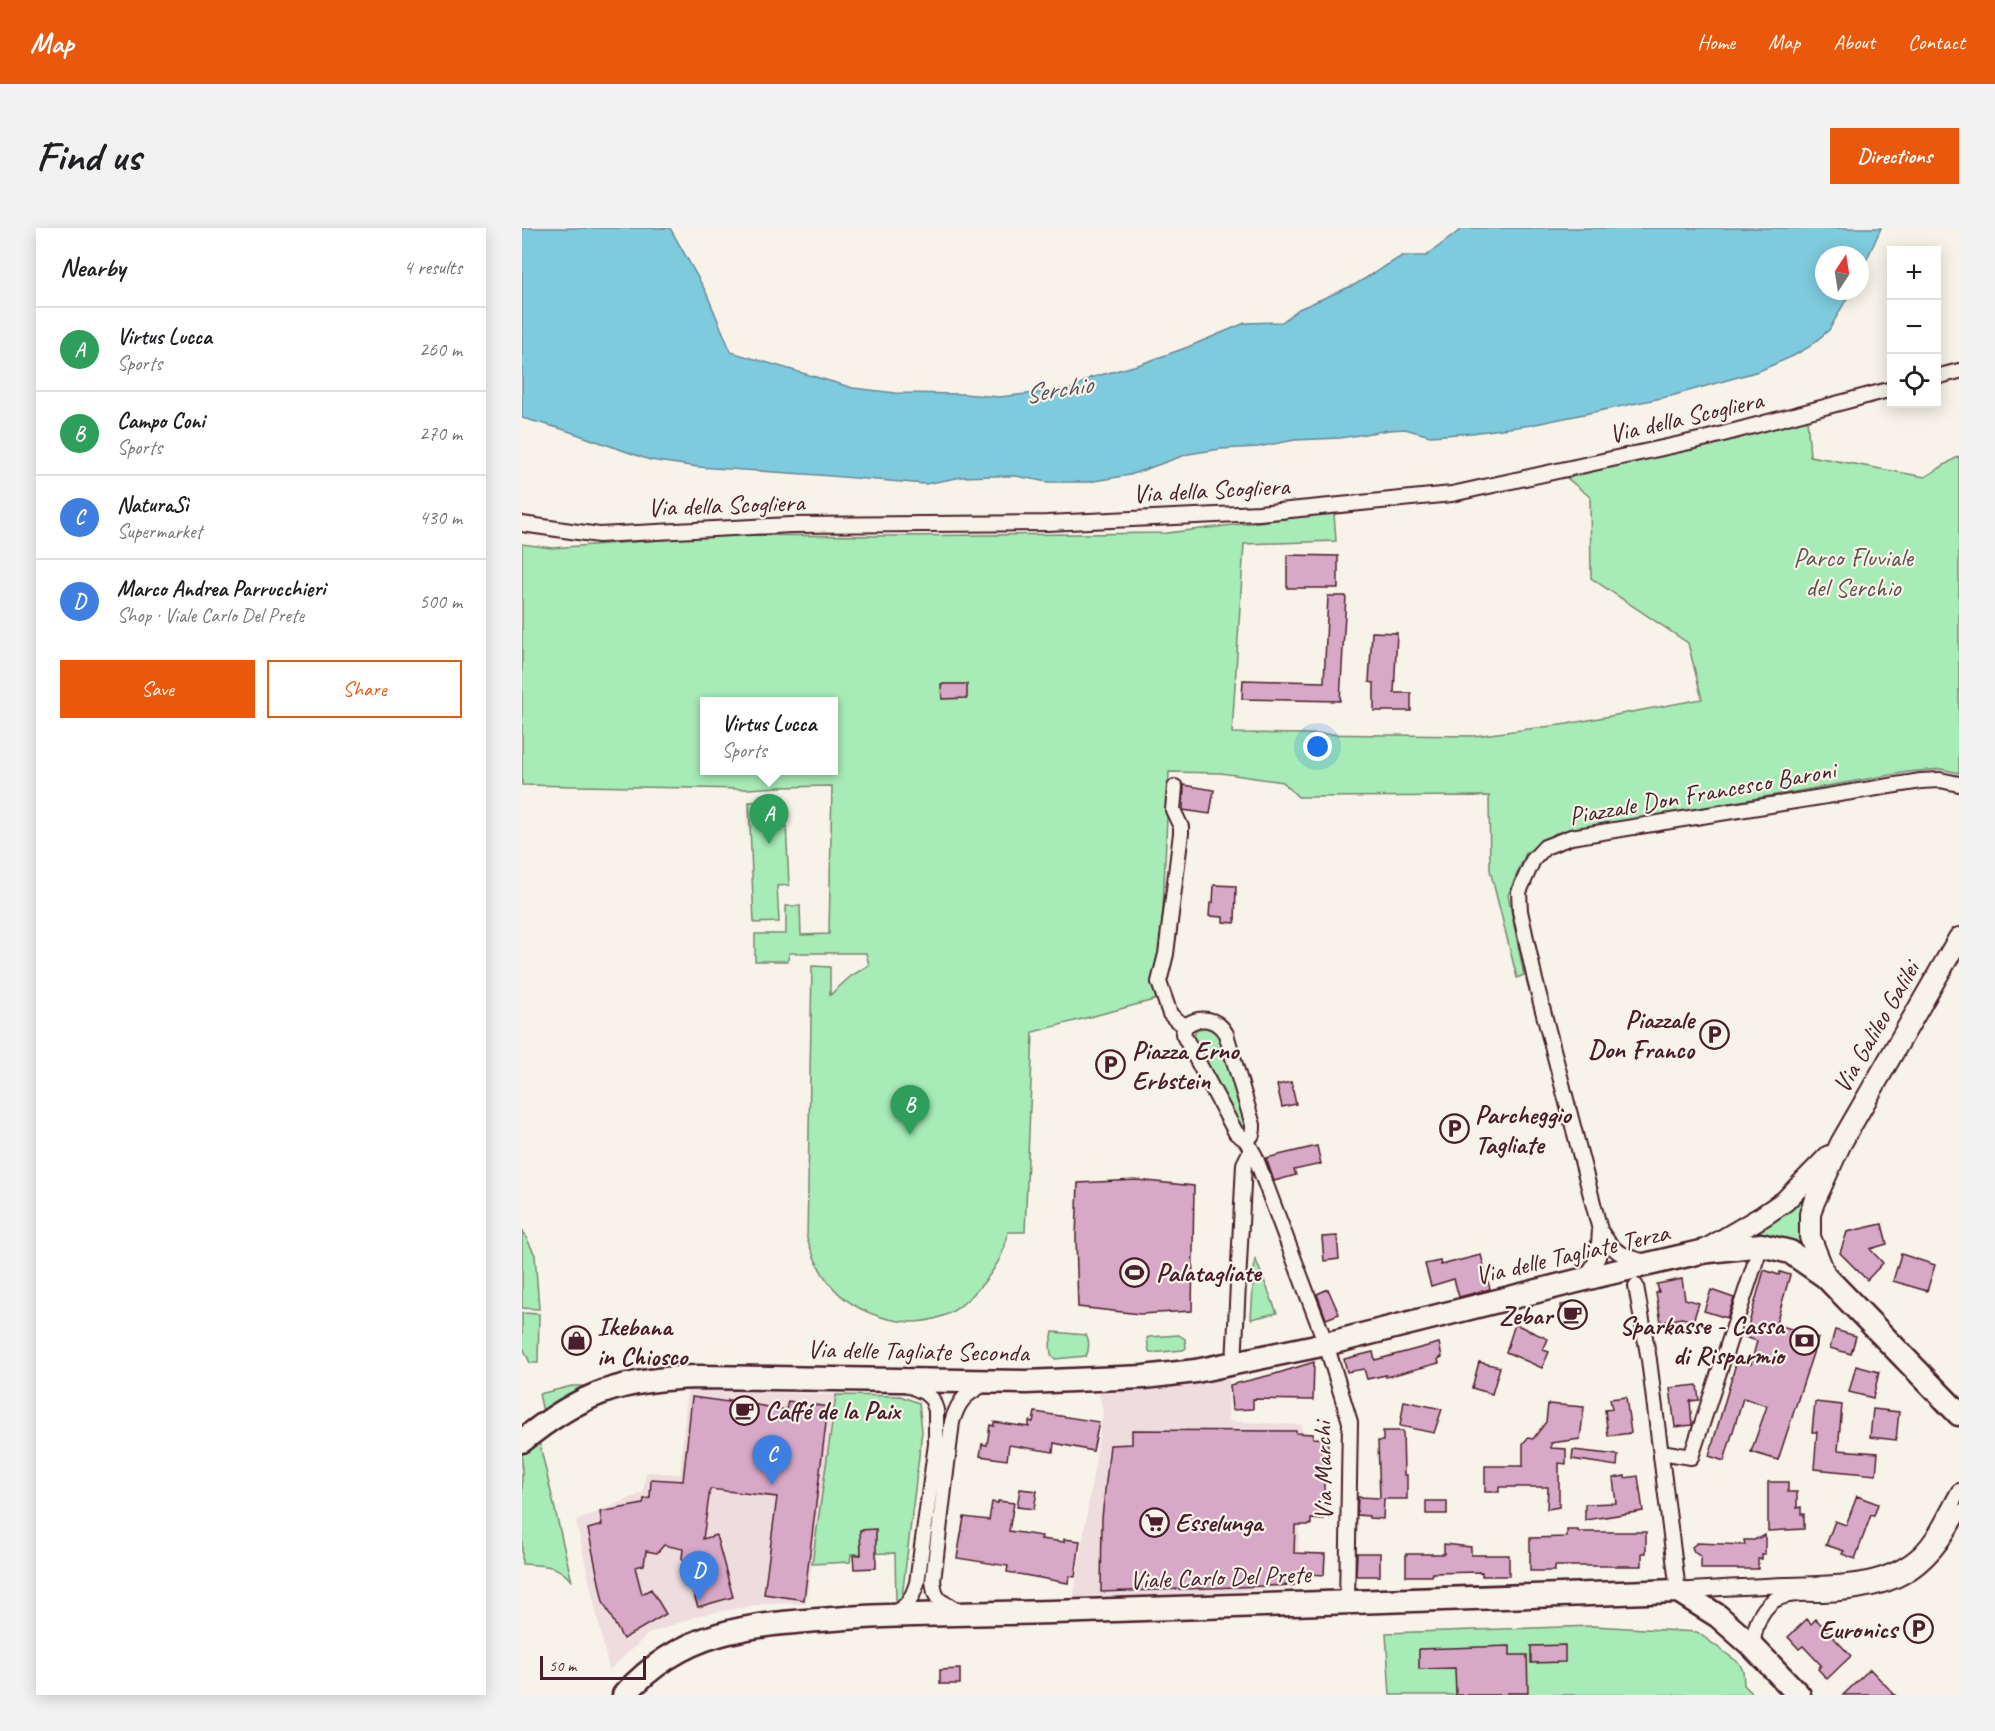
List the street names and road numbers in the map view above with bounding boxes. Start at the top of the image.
street label: Via della Scogliera [1606,383,1768,451]
street label: Via della Scogliera [1132,469,1292,511]
street label: Via della Scogliera [647,486,806,524]
street label: Piazzale Don Francesco Baroni [1566,753,1841,833]
street label: Via Galileo Galilei [1825,953,1928,1099]
street label: Via delle Tagliate Terza [1472,1215,1674,1292]
street label: Via delle Tagliate Seconda [807,1333,1031,1369]
street label: Via Marchi [1306,1418,1340,1521]
street label: Viale Carlo Del Prete [1129,1557,1313,1597]

